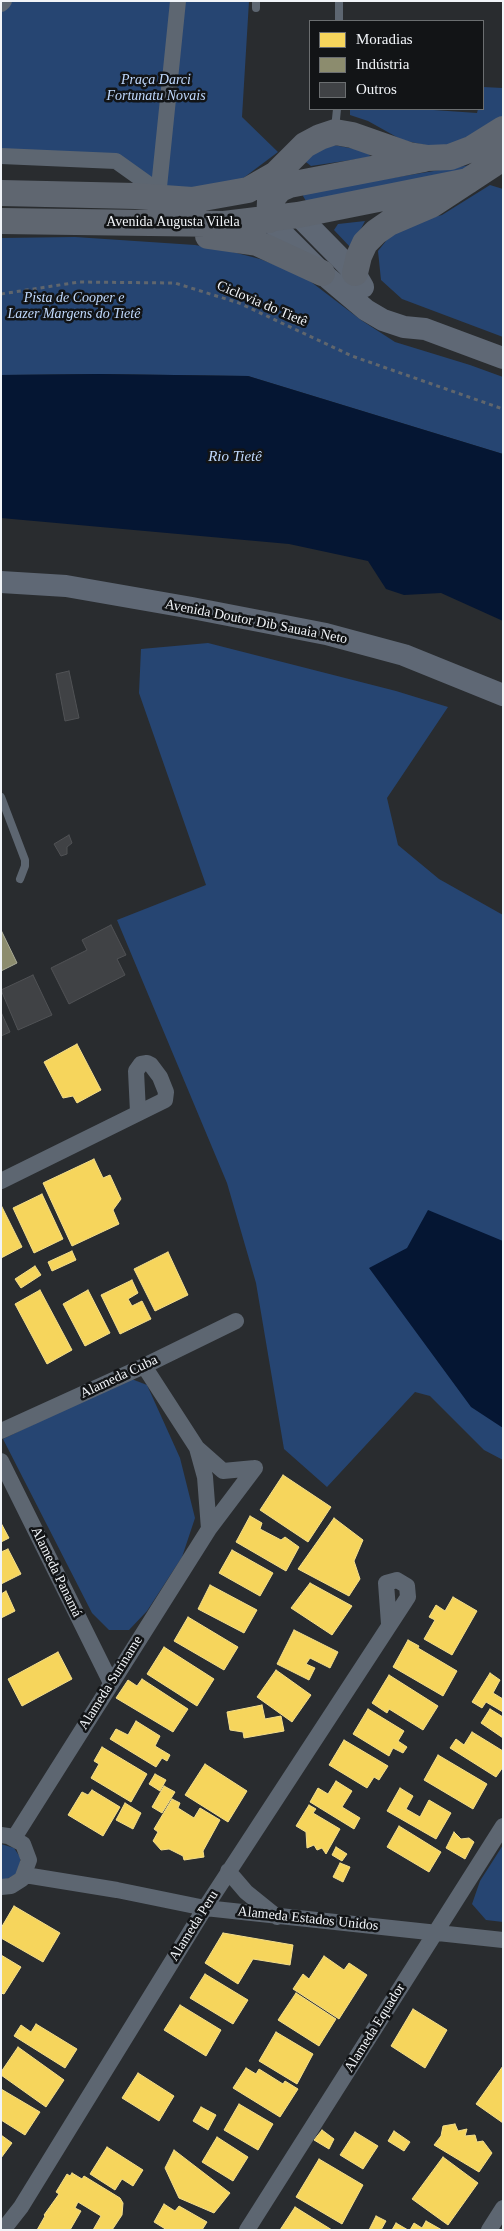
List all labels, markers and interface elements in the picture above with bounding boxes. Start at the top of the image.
legend [309,20,484,110]
text: Moradias [356,31,413,47]
text: Indústria [356,56,409,72]
park label: Praça Darci Fortunatu Novais [106,72,206,104]
text: Outros [356,81,397,97]
street label: Avenida Augusta Vilela [106,214,240,230]
street label: Ciclovia do Tietê [214,277,310,331]
park label: Pista de Cooper e Lazer Margens do Tietê [8,290,140,322]
water label: Rio Tietê [208,448,262,466]
street label: Avenida Doutor Dib Sauaia Neto [163,596,349,648]
street label: Alameda Cuba [78,1352,160,1402]
street label: Alameda Panamá [27,1524,85,1620]
street label: Alameda Suriname [75,1633,147,1733]
street label: Alameda Peru [166,1888,222,1964]
street label: Alameda Estados Unidos [237,1903,379,1935]
street label: Alameda Equador [341,1981,409,2075]

